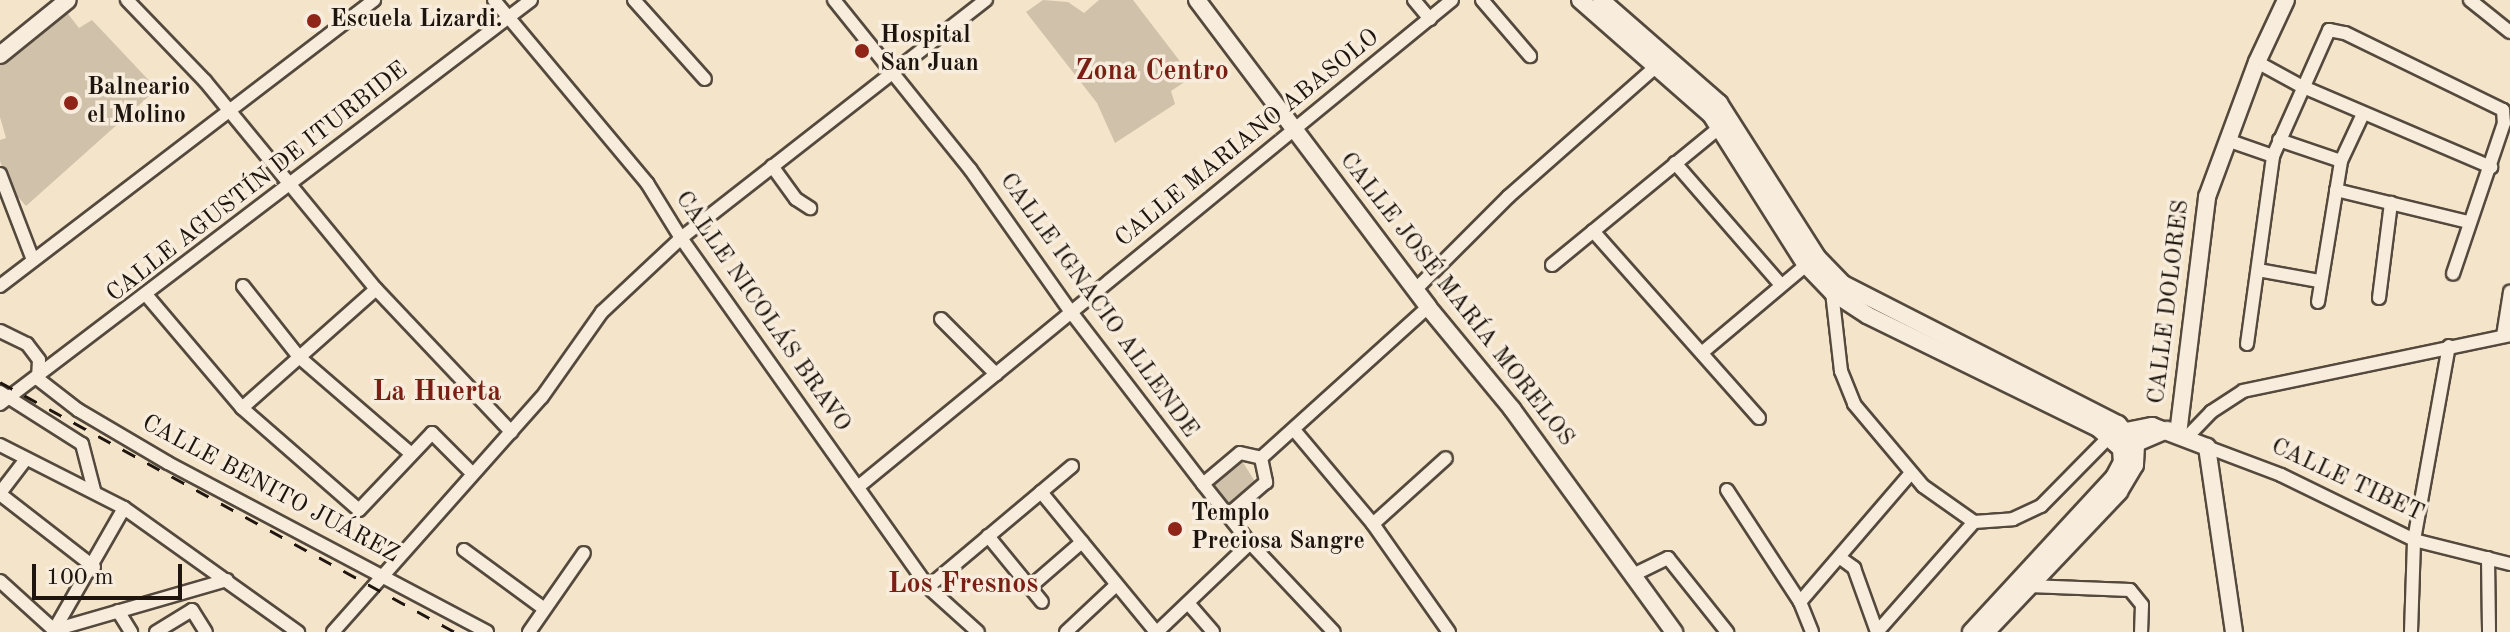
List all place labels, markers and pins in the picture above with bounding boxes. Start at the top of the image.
place label: Escuela Lizardi. [330,7,503,35]
marker: Escuela Lizardi. [305,12,323,30]
place label: Hospital San Juan [880,23,979,79]
marker: Hospital San Juan [851,40,873,62]
place label: Balneario el Molino [87,75,190,131]
marker: Balneario el Molino [62,94,80,112]
place label: Templo Preciosa Sangre [1191,501,1365,557]
marker: Templo Preciosa Sangre [1166,520,1184,538]

